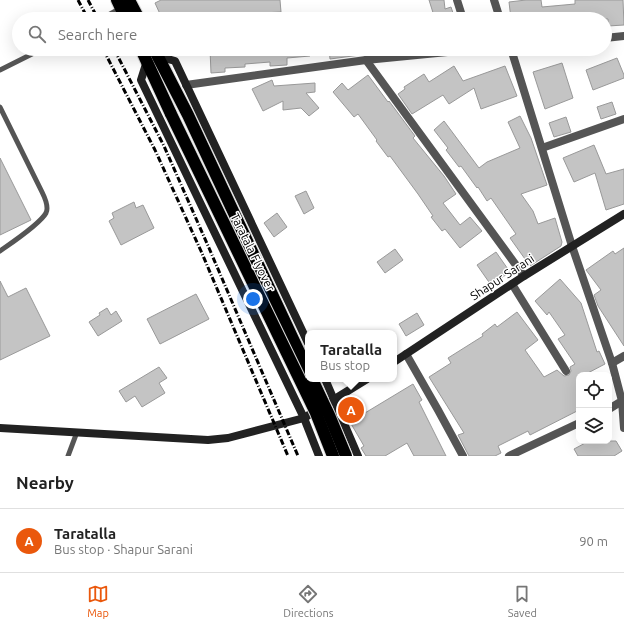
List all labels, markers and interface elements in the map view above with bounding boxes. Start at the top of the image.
search box [12,12,612,56]
icon: search [26,23,48,45]
text: Search here [58,26,137,43]
street label: Taratala Flyover [228,211,278,294]
street label: Shapur Sarani [468,252,536,302]
your location [243,289,263,309]
popup [305,330,397,382]
text: Taratalla [320,341,382,358]
text: Bus stop [320,358,370,372]
map controls [576,372,612,444]
button: locate [576,372,612,408]
pin: A [338,395,364,425]
button: layers [576,408,612,444]
text: Nearby [16,473,74,492]
text: Taratalla [54,525,116,542]
text: A [24,534,34,548]
text: 90 m [579,534,608,548]
text: Bus stop · Shapur Sarani [54,542,193,556]
tab: Map [87,583,109,619]
tab: Directions [283,583,333,619]
tab: Saved [508,583,537,619]

